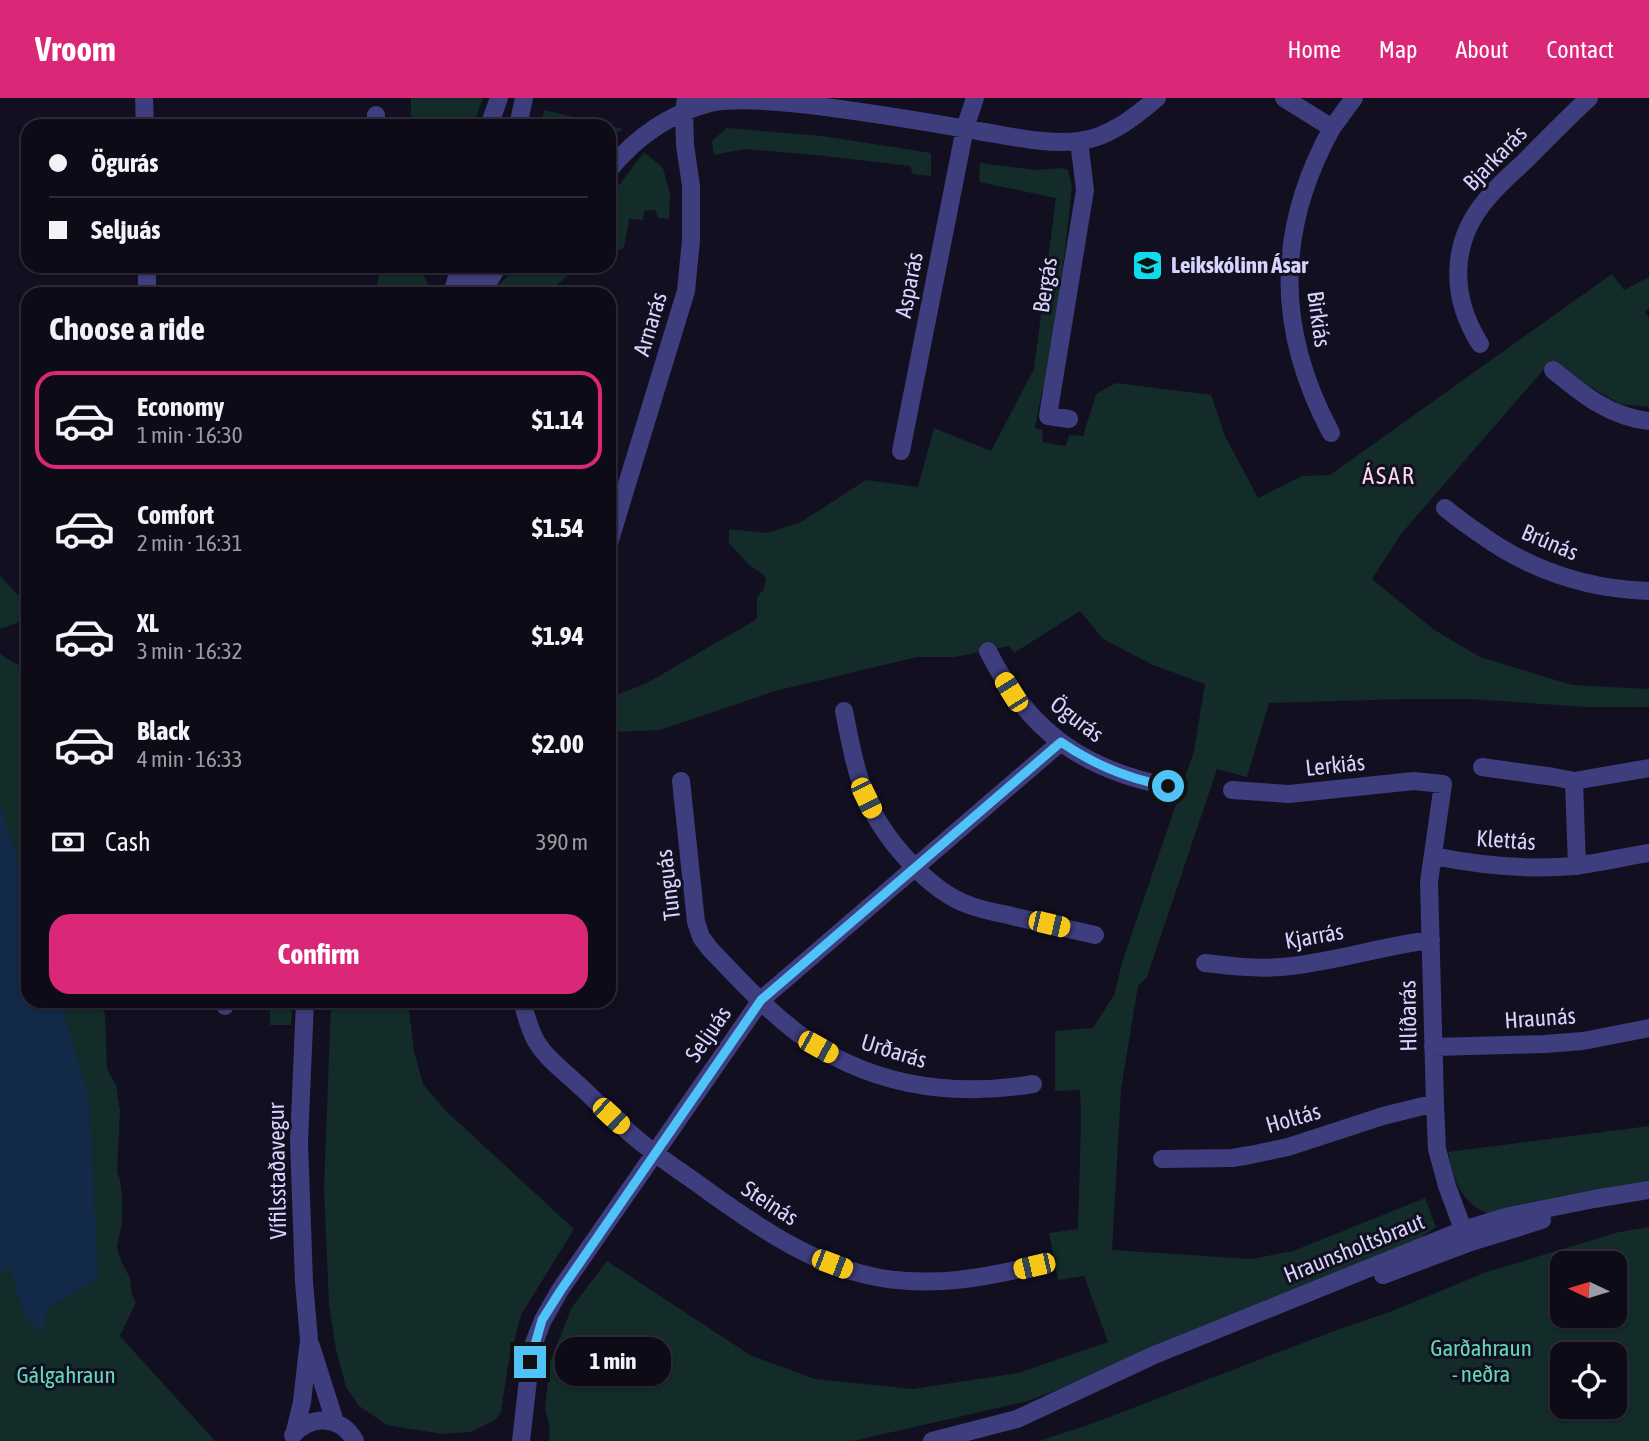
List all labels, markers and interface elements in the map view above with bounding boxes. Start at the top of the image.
text: Vroom [35,30,116,68]
text: Home [1287,36,1341,63]
text: Map [1379,36,1417,63]
text: About [1455,36,1508,63]
text: Contact [1546,36,1614,63]
street label: Bjarkarás [1458,120,1532,196]
text: Ögurás [91,148,158,178]
text: Seljuás [91,215,160,245]
school or university icon: Leikskólinn Ásar [1131,248,1165,282]
street label: Asparás [890,250,928,320]
place label: Leikskólinn Ásar [1171,252,1309,278]
street label: Bergás [1028,255,1062,315]
street label: Arnarás [628,289,672,359]
street label: Birkiás [1302,289,1336,349]
text: Choose a ride [49,310,205,347]
icon: car [53,389,116,452]
text: Economy [137,392,224,422]
text: $1.14 [532,405,584,435]
text: 1 min · 16:30 [137,422,243,448]
district label: ÁSAR [1362,462,1416,489]
icon: car [53,497,116,560]
text: Comfort [137,500,214,530]
text: $1.54 [532,513,584,543]
street label: Brúnás [1518,519,1582,565]
text: 2 min · 16:31 [137,530,243,556]
icon: car [53,605,116,668]
text: XL [137,608,159,638]
text: $1.94 [532,621,584,651]
text: 3 min · 16:32 [137,638,243,664]
car [991,669,1032,715]
street label: Ögurás [1045,691,1109,747]
icon: car [53,713,116,776]
text: Black [137,716,189,746]
text: $2.00 [532,729,584,759]
text: 4 min · 16:33 [137,746,243,772]
street label: Lerkiás [1304,749,1366,781]
route start [1152,770,1184,802]
car [848,775,885,821]
icon: cash [49,823,87,861]
street label: Klettás [1475,825,1537,855]
text: Cash [105,827,151,857]
text: 390 m [536,829,588,855]
street label: Tunguás [651,848,685,922]
car [1027,909,1072,939]
button: Confirm [49,914,588,994]
street label: Kjarrás [1283,918,1345,954]
street label: Hlíðarás [1394,980,1422,1052]
street label: Seljuás [680,1001,736,1067]
street label: Hraunás [1503,1003,1577,1033]
car [795,1028,842,1066]
street label: Urðarás [858,1029,930,1073]
car [589,1094,634,1138]
street label: Holtás [1263,1098,1323,1138]
street label: Vífilsstaðavegur [263,1101,291,1240]
street label: Steinás [737,1175,803,1231]
street label: Hraunsholtsbraut [1280,1208,1428,1288]
car [809,1247,856,1281]
car [1012,1251,1057,1281]
north arrow [1550,1251,1628,1328]
map controls [1550,1251,1627,1419]
park label: Garðahraun - neðra [1430,1335,1532,1387]
callout: 1 min [554,1338,670,1386]
button: locate [1550,1342,1627,1419]
route end [514,1346,546,1378]
text: 1 min [590,1348,636,1374]
park label: Gálgahraun [16,1362,116,1388]

